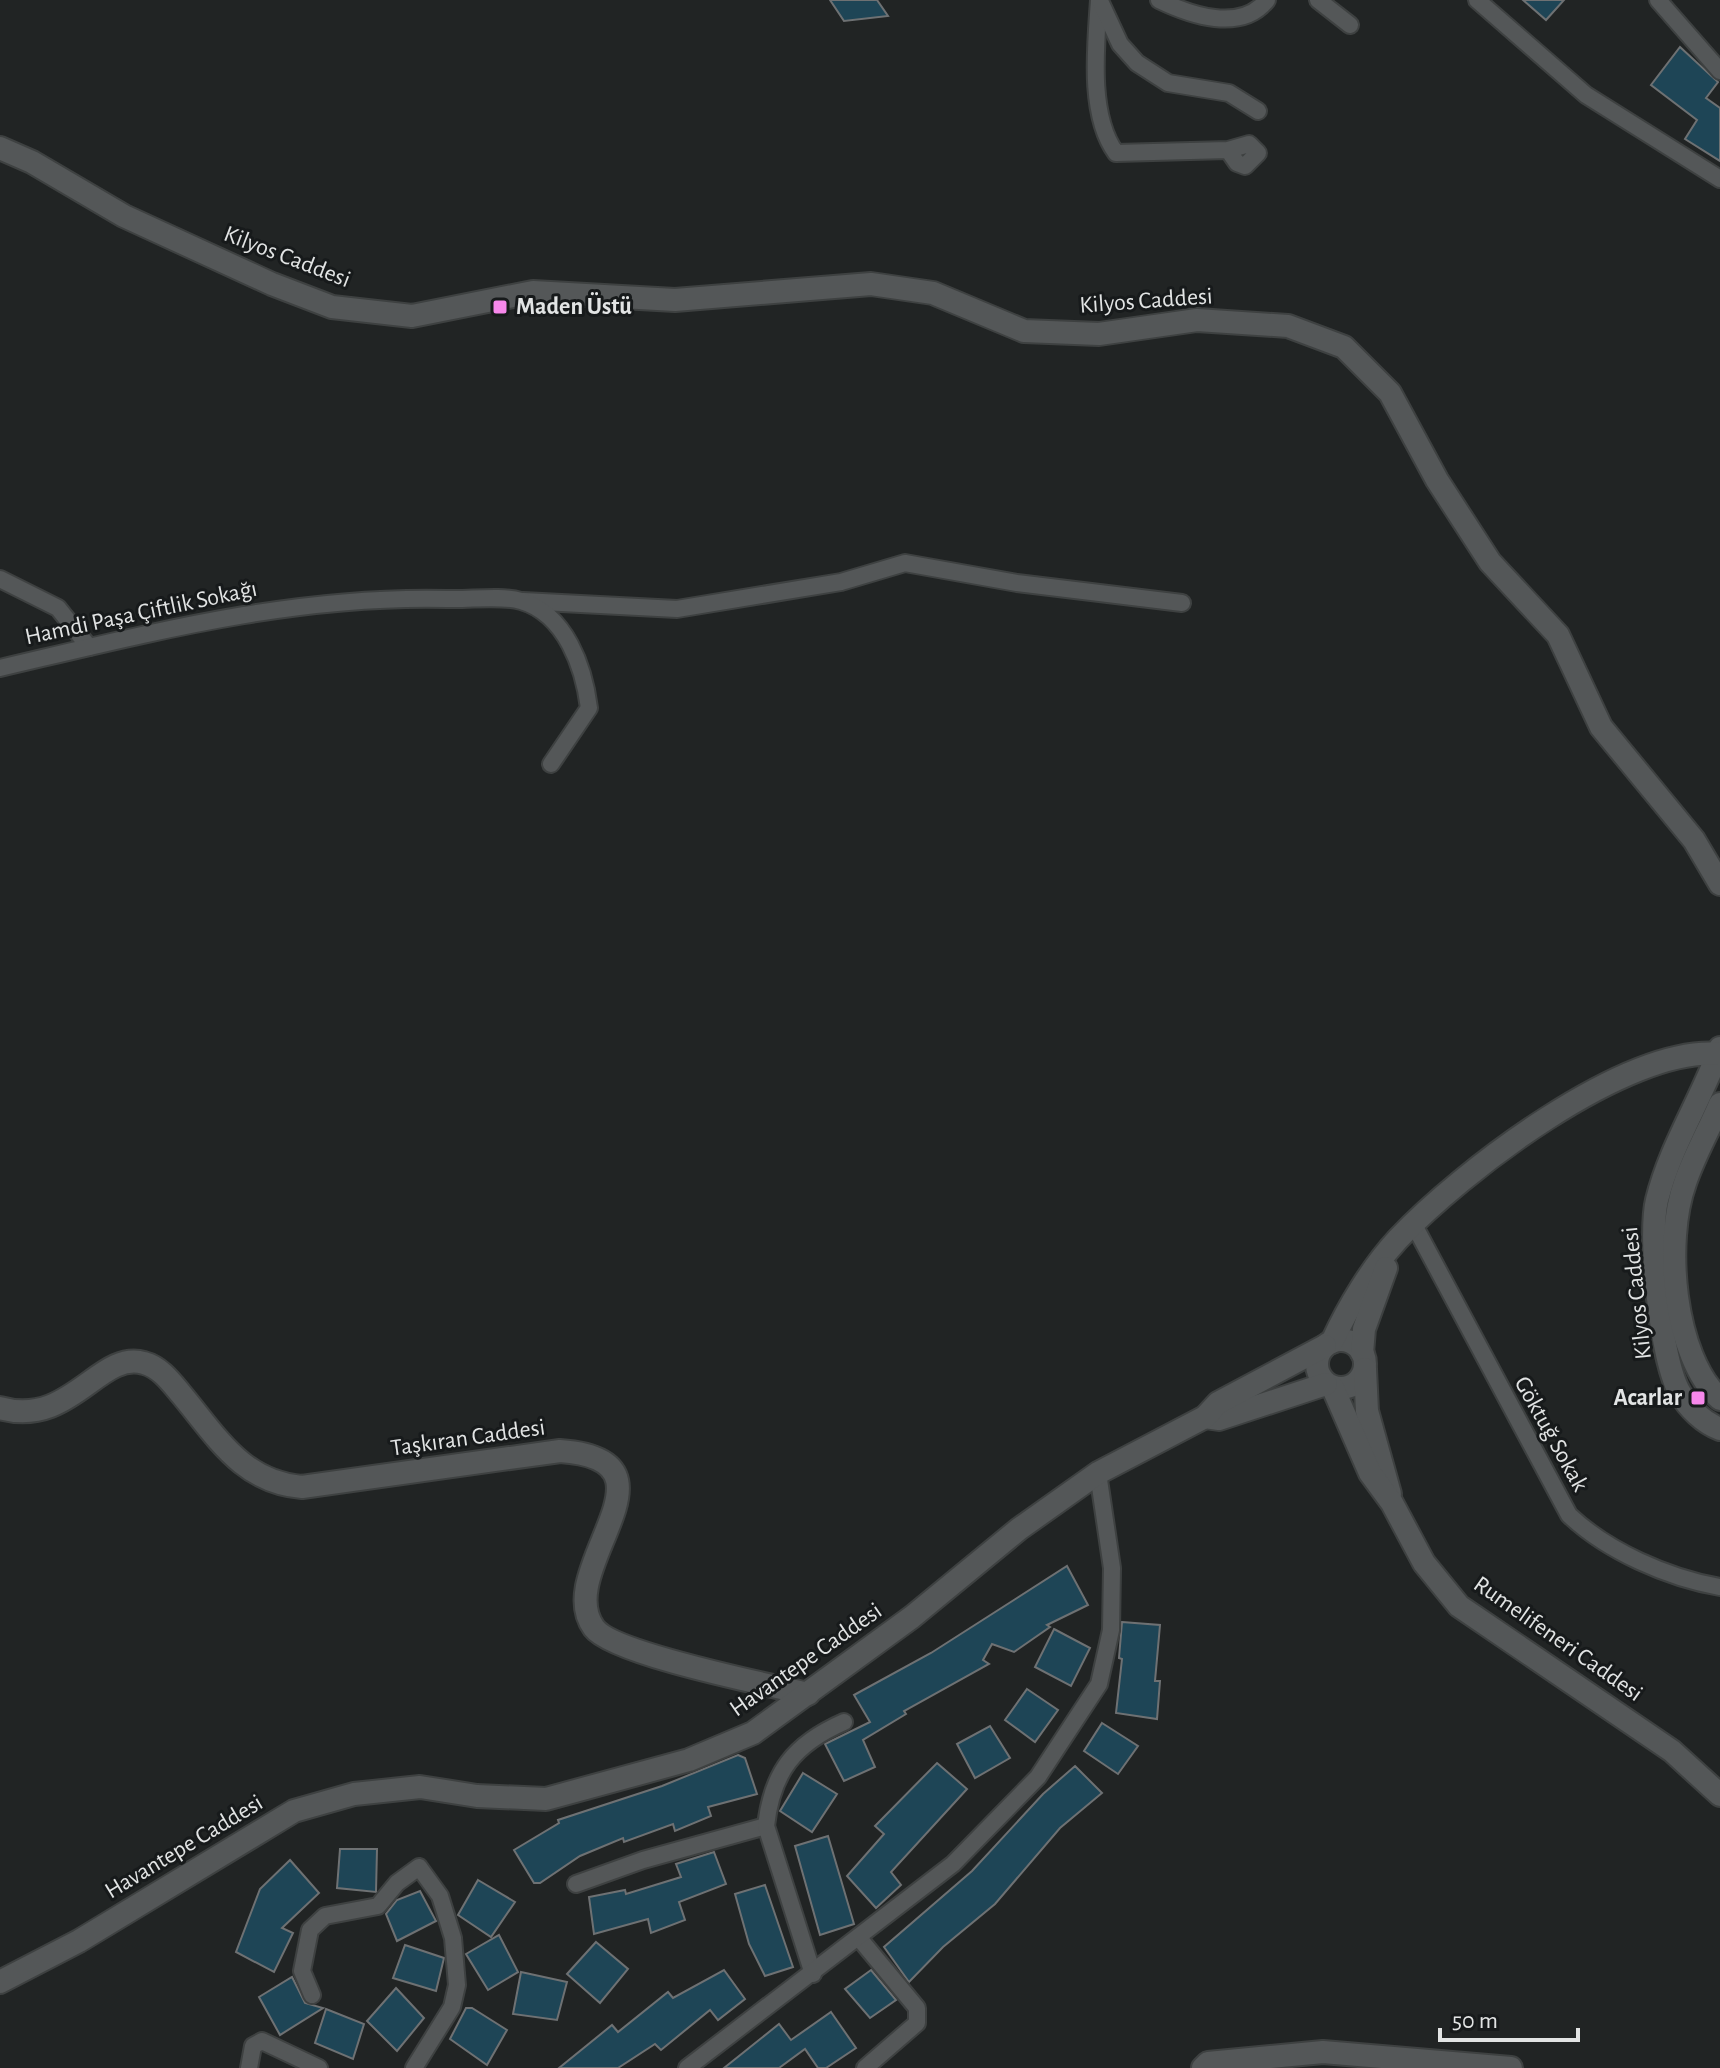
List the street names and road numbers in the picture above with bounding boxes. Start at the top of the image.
street label: Kilyos Caddesi [220,222,354,292]
street label: Kilyos Caddesi [1079,284,1213,318]
street label: Hamdi Paşa Çiftlik Sokağı [23,577,259,649]
street label: Kilyos Caddesi [1618,1225,1656,1361]
street label: Göktuğ Sokak [1510,1373,1592,1496]
street label: Taşkıran Caddesi [389,1415,547,1461]
street label: Rumelifeneri Caddesi [1469,1572,1647,1706]
street label: Havantepe Caddesi [726,1599,886,1721]
street label: Havantepe Caddesi [101,1790,267,1904]

